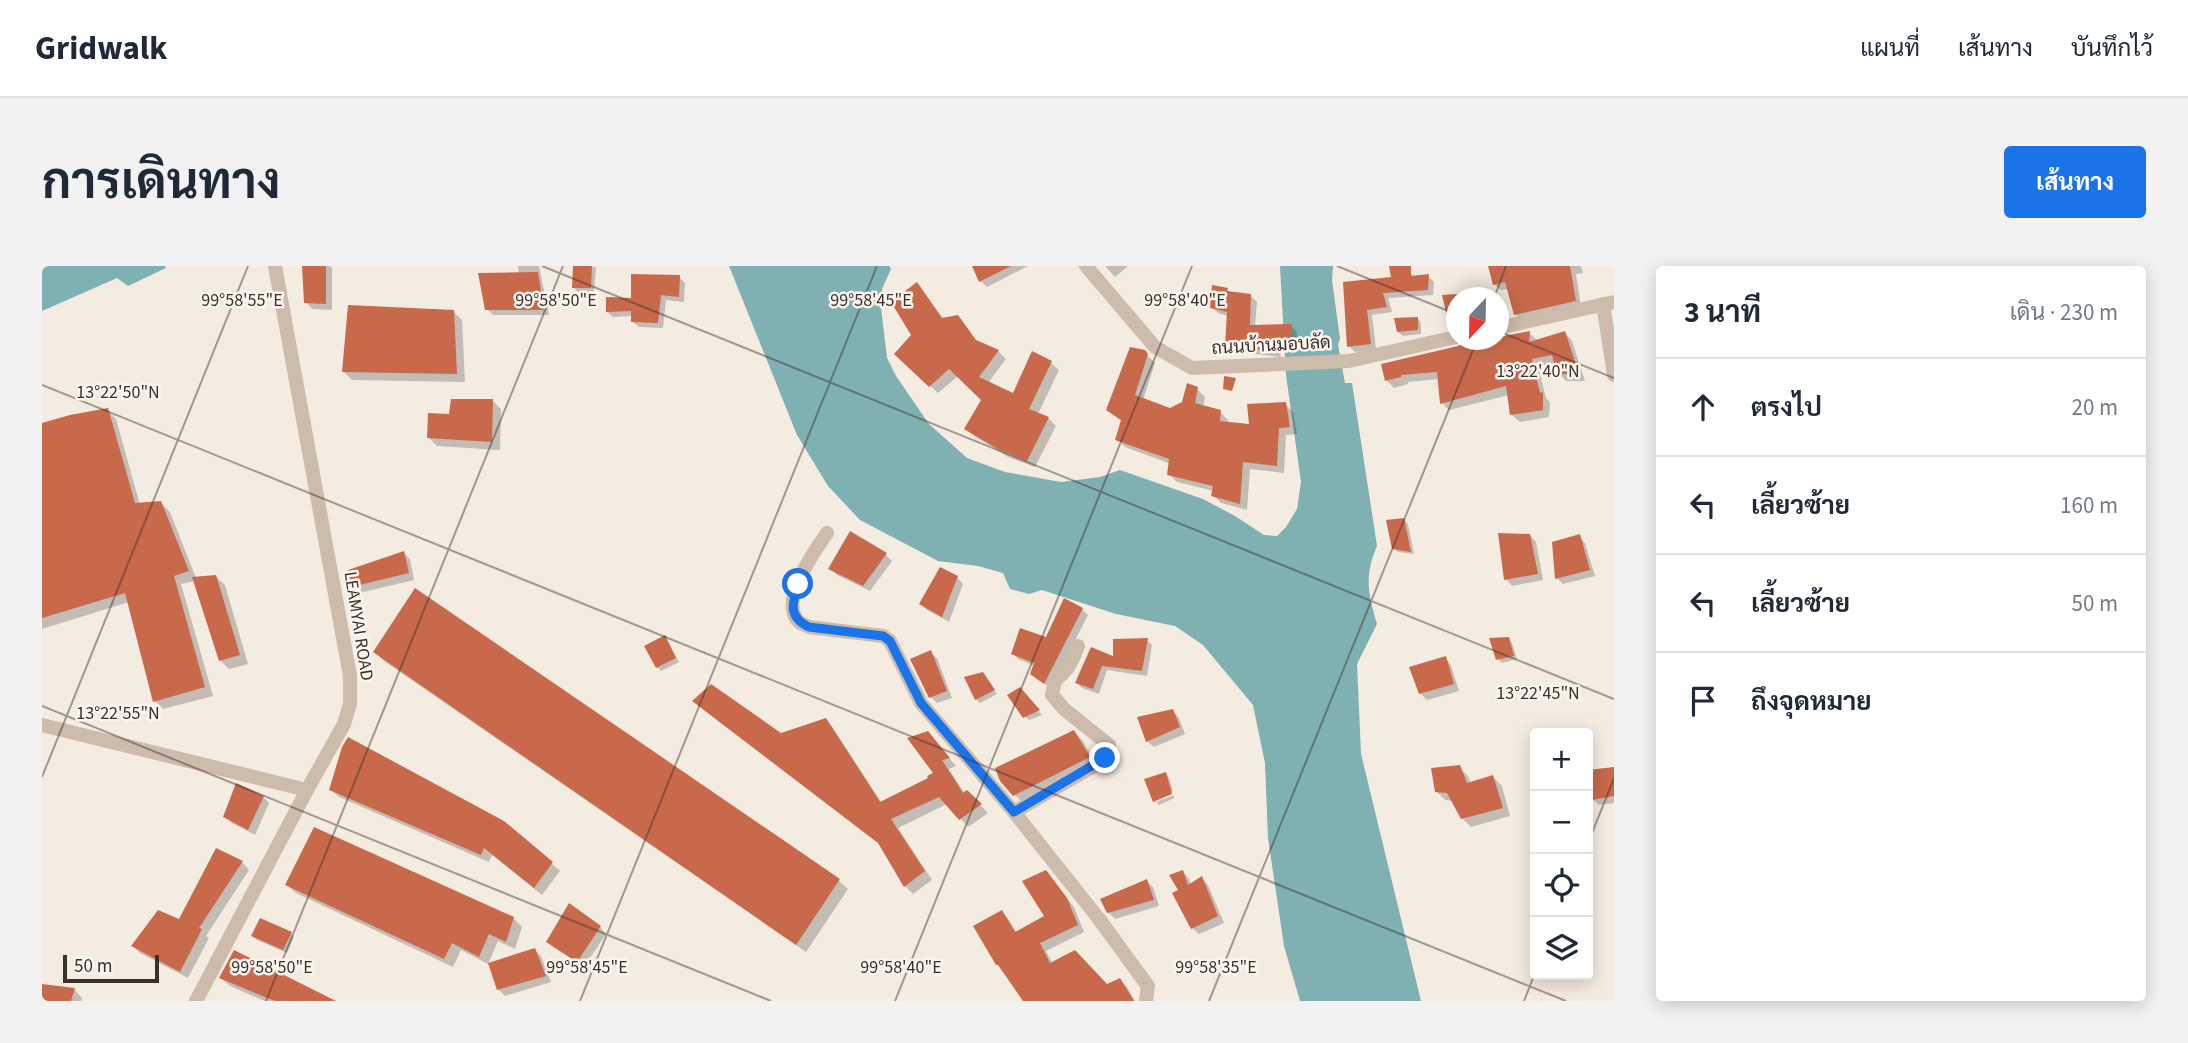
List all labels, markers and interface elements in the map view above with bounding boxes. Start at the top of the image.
text: Gridwalk [35,25,167,72]
text: แผนที่ [1860,31,1920,66]
text: เส้นทาง [1958,31,2033,66]
text: บันทึกไว้ [2071,31,2153,66]
button: เส้นทาง [2004,146,2146,218]
text: การเดินทาง [42,148,280,218]
north arrow [1446,287,1509,350]
text: 99°58'55"E [201,288,283,313]
text: 99°58'50"E [515,288,597,313]
text: 99°58'45"E [830,288,912,313]
text: 99°58'40"E [1144,288,1226,313]
text: 3 นาที [1684,291,1761,334]
text: เดิน · 230 m [2010,296,2118,329]
street label: ถนนบ้านมอบลัด [1211,330,1331,361]
text: 13°22'40"N [1496,359,1580,384]
text: 13°22'50"N [76,380,160,405]
icon: ahead [1684,388,1722,426]
text: ตรงไป [1751,389,1822,426]
text: 20 m [2071,391,2118,424]
icon: left [1684,486,1722,524]
text: เลี้ยวซ้าย [1751,487,1850,524]
text: 160 m [2060,489,2118,522]
route start [782,568,813,599]
street label: LEAMYAI ROAD [338,570,379,683]
icon: left [1684,584,1722,622]
text: เลี้ยวซ้าย [1751,585,1850,622]
text: 50 m [2071,587,2118,620]
text: 13°22'45"N [1496,681,1580,706]
icon: arrive [1684,682,1722,720]
text: ถึงจุดหมาย [1751,683,1872,720]
text: 13°22'55"N [76,701,160,726]
map controls [1530,728,1593,980]
button: + [1530,728,1593,791]
route end [1089,742,1120,773]
button: − [1530,791,1593,854]
button: locate [1530,854,1593,917]
button: layers [1530,917,1593,980]
scale bar [63,952,159,984]
text: 50 m [74,953,112,980]
text: 99°58'50"E [231,955,313,980]
text: 99°58'45"E [546,955,628,980]
text: 99°58'40"E [860,955,942,980]
text: 99°58'35"E [1175,955,1257,980]

